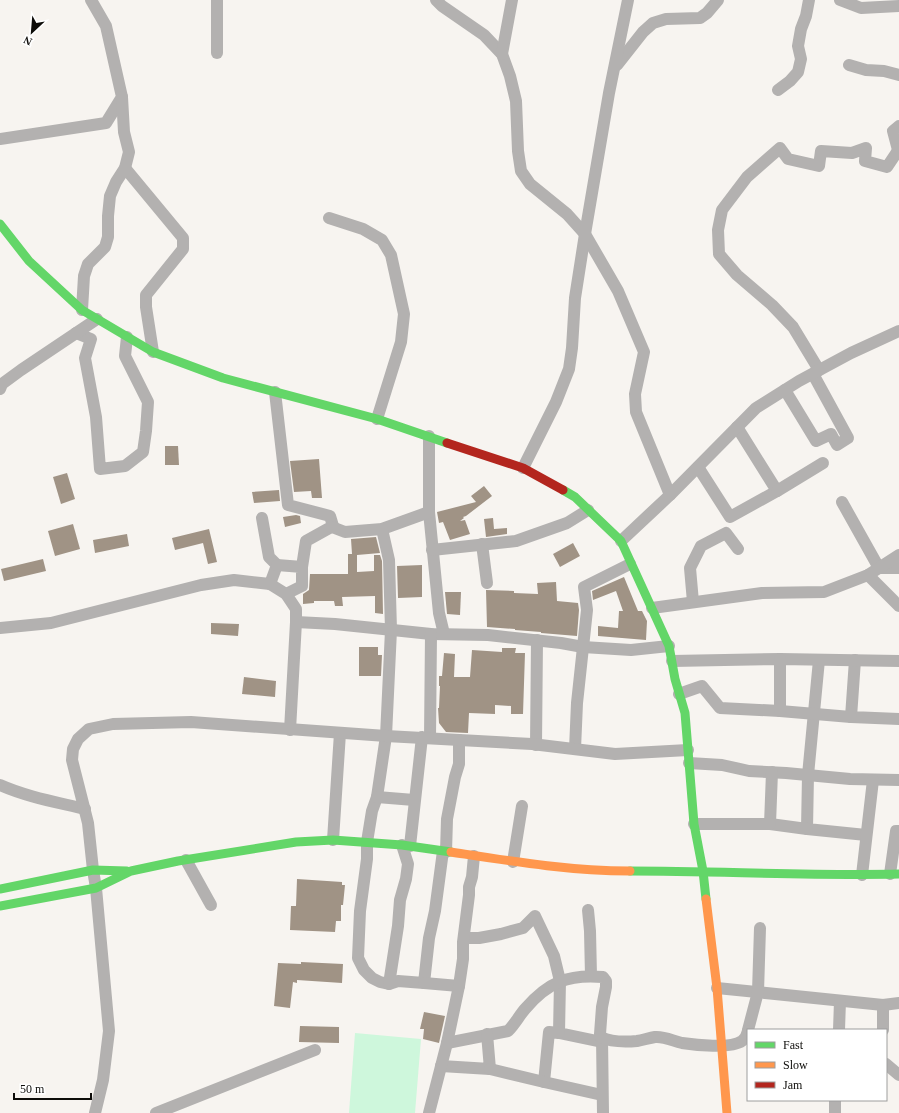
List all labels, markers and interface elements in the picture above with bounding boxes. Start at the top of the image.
north arrow [12,12,52,52]
text: N [21,34,34,48]
legend [747,1029,887,1101]
text: Fast [783,1038,804,1052]
text: Slow [783,1058,808,1072]
scale bar [14,1075,91,1101]
text: Jam [783,1078,803,1092]
text: 50 m [20,1082,45,1096]

